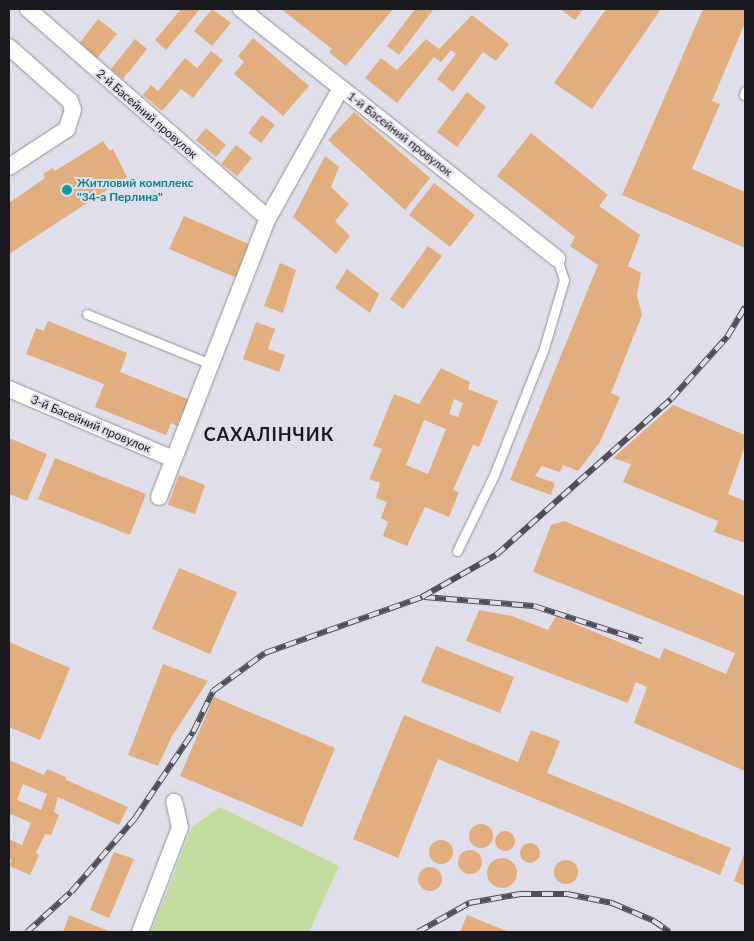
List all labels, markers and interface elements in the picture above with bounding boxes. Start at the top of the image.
street label: 2-й Басейний провулок [94,66,200,162]
street label: 1-й Басейний провулок [345,89,455,179]
place label: Житловий комплекс "34-а Перлина" [77,176,194,204]
marker: Житловий комплекс "34-а Перлина" [61,184,73,196]
street label: 3-й Басейний провулок [29,392,153,456]
district label: САХАЛІНЧИК [203,423,335,445]

